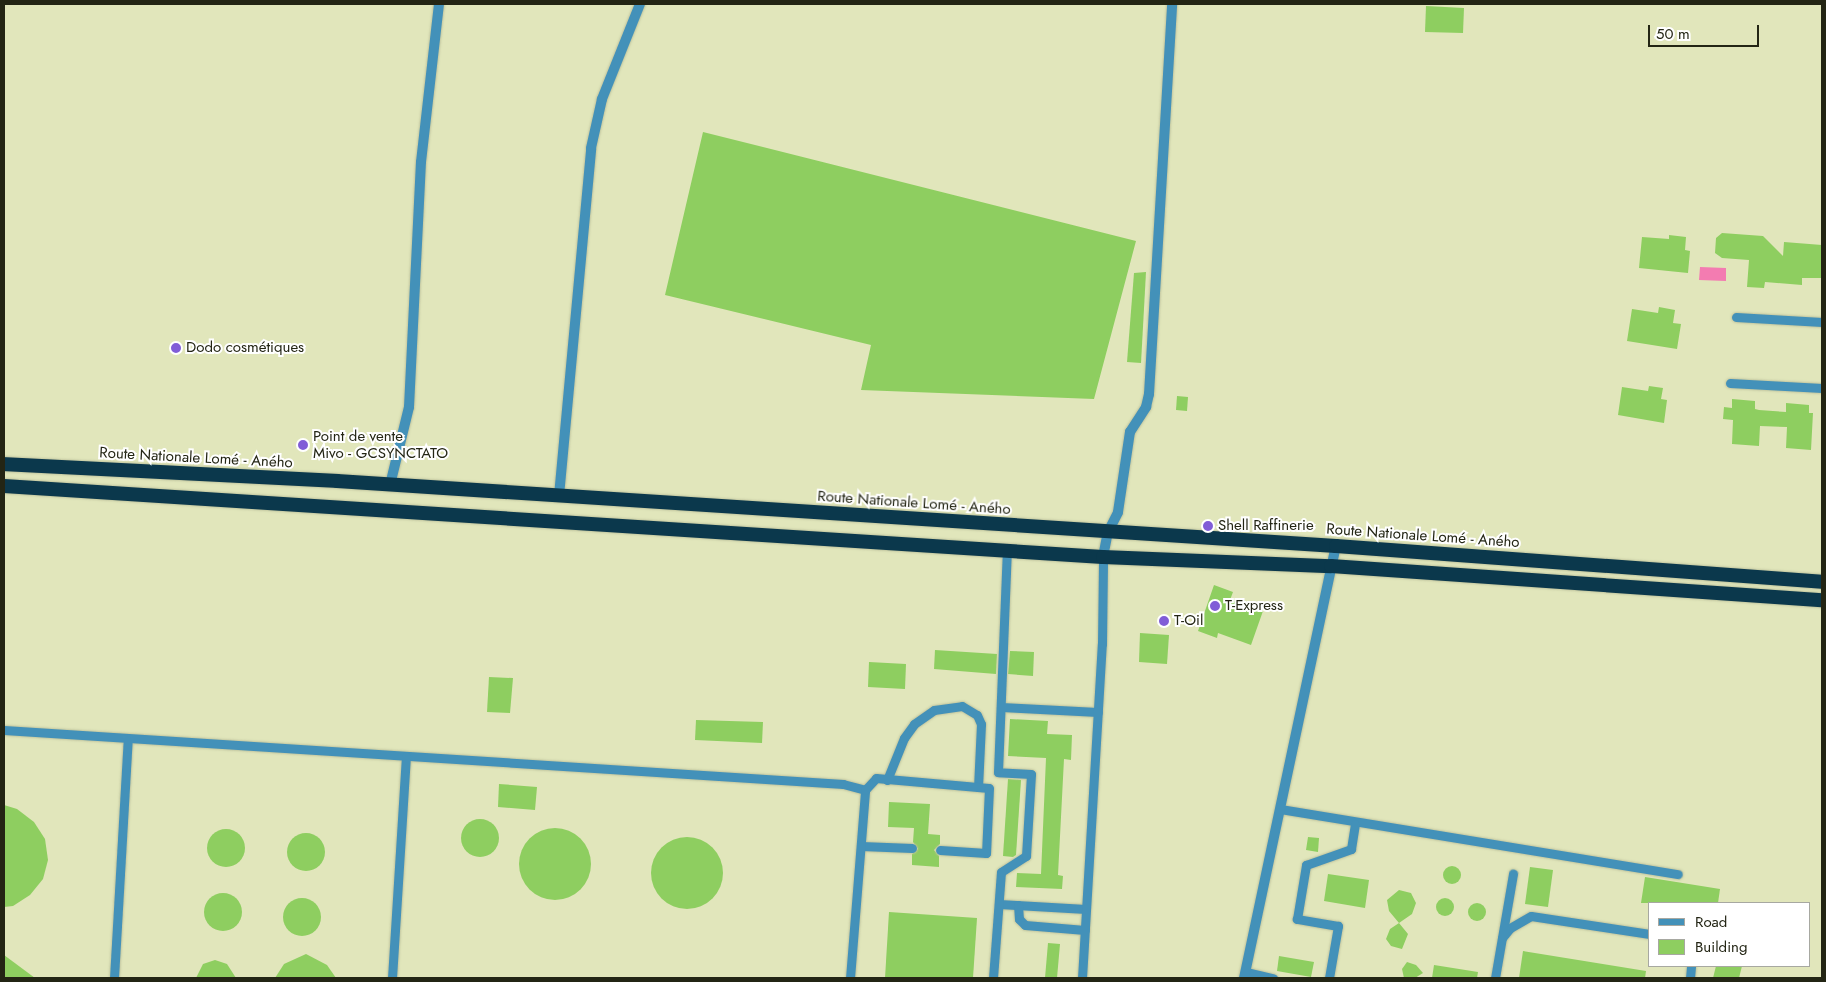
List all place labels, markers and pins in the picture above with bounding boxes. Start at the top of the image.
place label: Dodo cosmétiques [186,339,304,357]
marker: Dodo cosmétiques [170,342,182,354]
place label: Point de vente Mivo - GCSYNCTATO [313,427,448,462]
marker: Point de vente Mivo - GCSYNCTATO [297,439,309,451]
place label: Shell Raffinerie [1218,517,1314,535]
marker: Shell Raffinerie [1202,520,1214,532]
place label: T-Express [1225,597,1283,615]
marker: T-Express [1209,600,1221,612]
place label: T-Oil [1174,612,1203,630]
marker: T-Oil [1158,615,1170,627]

